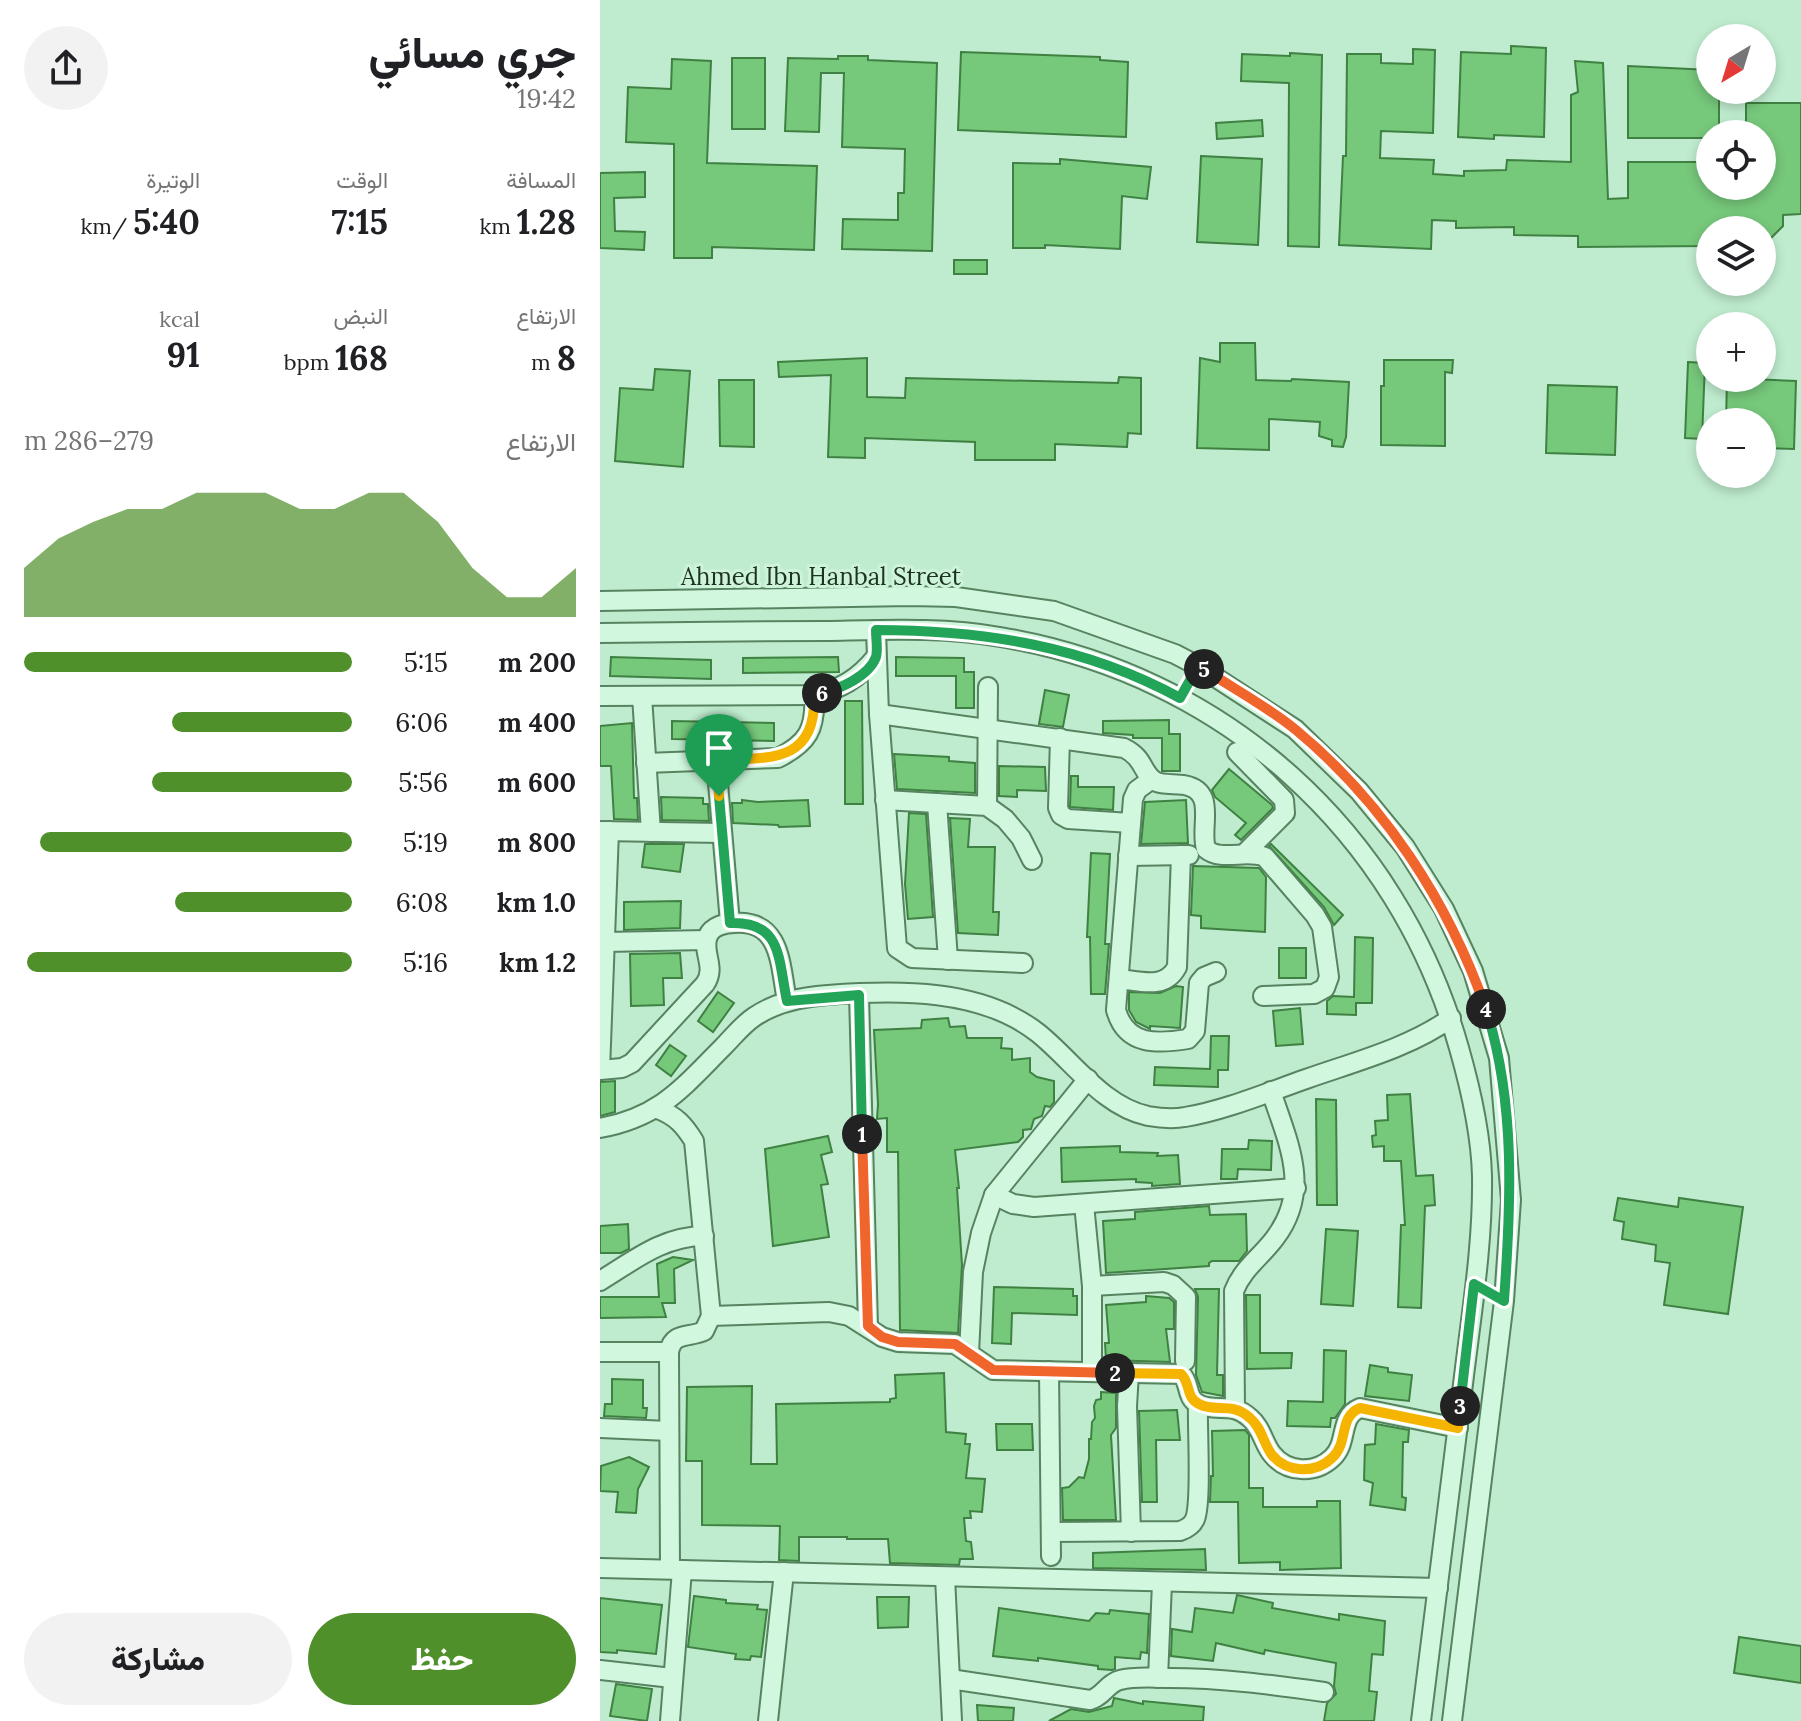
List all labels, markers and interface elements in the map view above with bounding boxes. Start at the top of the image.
text: جري مسائي [368,24,576,80]
north arrow [1696,24,1776,104]
map controls [1696,24,1776,488]
button: share [24,26,108,110]
text: 19:42 [517,82,576,115]
button: locate [1696,120,1776,200]
text: الوتيرة [146,166,200,194]
text: الوقت [336,166,388,194]
text: المسافة [506,166,576,194]
text: 5:40 [133,200,200,243]
text: 7:15 [331,200,388,243]
text: 1.28 [517,200,576,243]
text: /km [80,212,133,240]
text: km [479,212,517,240]
button: layers [1696,216,1776,296]
text: النبض [334,302,388,330]
text: الارتفاع [516,302,576,330]
text: kcal [159,305,200,333]
button: + [1696,312,1776,392]
text: 91 [167,333,200,376]
text: 168 [335,336,388,379]
text: 8 [557,336,576,379]
text: bpm [284,348,335,376]
text: m [531,348,557,376]
button: − [1696,408,1776,488]
text: 279–286 m [24,424,154,457]
text: الارتفاع [505,425,576,458]
street label: Ahmed Ibn Hanbal Street [680,561,962,592]
text: 5:15 [404,646,448,679]
text: 200 m [498,646,576,679]
pin: 5 [1184,649,1224,689]
text: 5 [1198,655,1210,683]
pin: 6 [802,673,842,713]
text: 6 [816,679,828,707]
text: 6:06 [395,706,448,739]
text: 400 m [498,706,576,739]
pin [685,714,753,796]
icon: arrive [697,726,741,770]
text: 5:56 [398,766,448,799]
text: 600 m [497,766,576,799]
text: 5:19 [403,826,448,859]
text: 800 m [497,826,576,859]
text: 6:08 [396,886,448,919]
text: 1.0 km [497,886,576,919]
text: 5:16 [403,946,448,979]
text: 1.2 km [499,946,576,979]
pin: 4 [1466,989,1506,1029]
text: 4 [1480,995,1492,1023]
pin: 1 [842,1114,882,1154]
text: 1 [858,1120,866,1148]
pin: 2 [1095,1353,1135,1393]
text: 2 [1109,1359,1121,1387]
pin: 3 [1440,1386,1480,1426]
text: 3 [1454,1392,1466,1420]
button: مشاركة [24,1613,292,1705]
button: حفظ [308,1613,576,1705]

